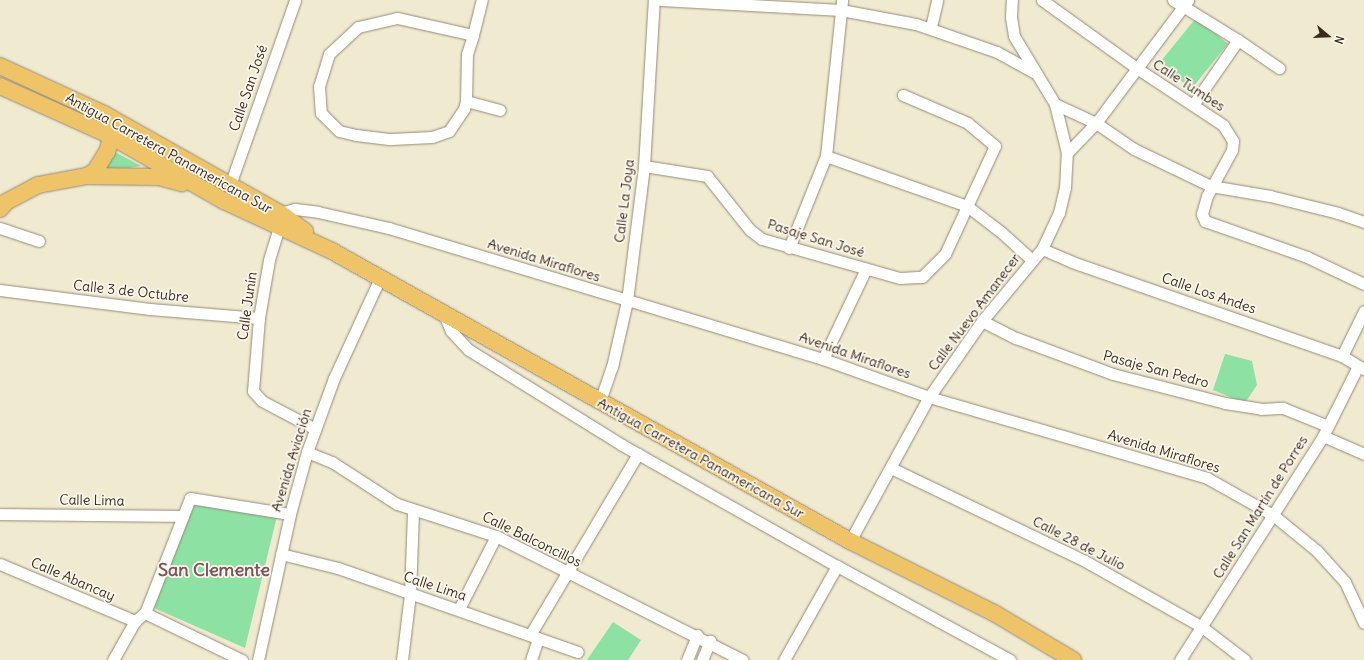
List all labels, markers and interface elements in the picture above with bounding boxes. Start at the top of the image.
north arrow [1308,16,1348,56]
text: N [1331,34,1347,46]
street label: Calle San José [225,43,271,133]
street label: Calle Tumbes [1150,55,1228,115]
street label: Antigua Carretera Panamericana Sur [63,89,275,217]
street label: Calle La Joya [611,158,637,244]
street label: Pasaje San José [765,215,867,261]
street label: Avenida Miraflores [486,235,602,285]
street label: Calle Nuevo Amanecer [924,250,1024,374]
street label: Calle Los Andes [1160,269,1258,317]
street label: Calle Junín [234,271,260,341]
street label: Calle 3 de Octubre [72,277,190,305]
street label: Avenida Miraflores [797,328,913,382]
street label: Pasaje San Pedro [1101,347,1211,391]
street label: Antigua Carretera Panamericana Sur [595,394,807,522]
street label: Avenida Aviación [267,406,315,514]
street label: Avenida Miraflores [1106,426,1222,476]
street label: Calle San Martín de Porres [1209,432,1311,582]
street label: Calle Lima [59,491,125,509]
street label: Calle Balconcillos [480,508,584,570]
street label: Calle 28 de Julio [1030,512,1128,574]
street label: Calle Abancay [28,554,118,604]
district label: San Clemente [158,559,270,581]
street label: Calle Lima [401,568,469,604]

